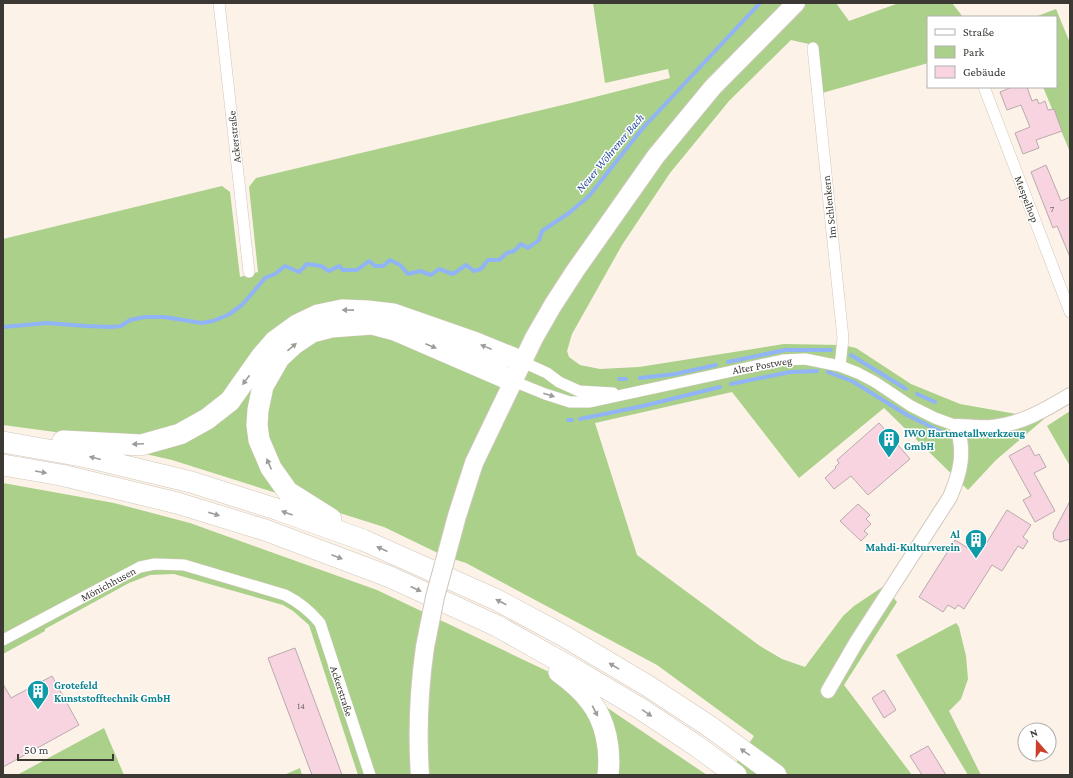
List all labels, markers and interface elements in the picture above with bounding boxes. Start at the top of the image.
legend [927,16,1057,88]
text: Straße [963,25,994,39]
text: Park [963,45,985,59]
text: Gebäude [963,65,1005,79]
street label: Ackerstraße [225,110,243,164]
water label: Neuer Wöhrener Bach [573,111,647,195]
street label: Mespelhop [1012,174,1041,225]
street label: Im Schlenkern [820,175,838,239]
house number: 7 [1050,204,1054,214]
one-way arrow [341,307,354,313]
one-way arrow [286,342,297,351]
one-way arrow [425,343,437,349]
one-way arrow [481,344,492,350]
street label: Alter Postweg [731,354,794,377]
one-way arrow [242,375,250,385]
one-way arrow [543,392,555,398]
building icon: IWO Hartmetallwerkzeug GmbH [876,426,902,459]
place label: IWO Hartmetallwerkzeug GmbH [904,427,1025,452]
one-way arrow [132,441,144,448]
one-way arrow [89,455,101,461]
one-way arrow [266,459,272,470]
one-way arrow [35,469,48,475]
one-way arrow [281,509,293,515]
one-way arrow [209,511,221,517]
building icon: Al Mahdi-Kulturverein [963,527,989,560]
place label: Al Mahdi-Kulturverein [865,528,961,553]
one-way arrow [377,546,388,552]
one-way arrow [331,555,343,561]
street label: Mönichhusen [78,564,138,604]
one-way arrow [410,586,422,592]
one-way arrow [495,599,507,605]
one-way arrow [608,662,620,669]
street label: Ackerstraße [328,664,356,718]
building icon: Grotefeld Kunststofftechnik GmbH [25,678,51,711]
place label: Grotefeld Kunststofftechnik GmbH [54,679,171,704]
house number: 14 [297,701,305,711]
one-way arrow [592,705,599,717]
one-way arrow [642,709,652,717]
north arrow [1017,722,1057,762]
text: N [1028,726,1040,740]
scale bar [18,736,113,762]
text: 50 m [24,743,49,757]
one-way arrow [740,748,750,756]

